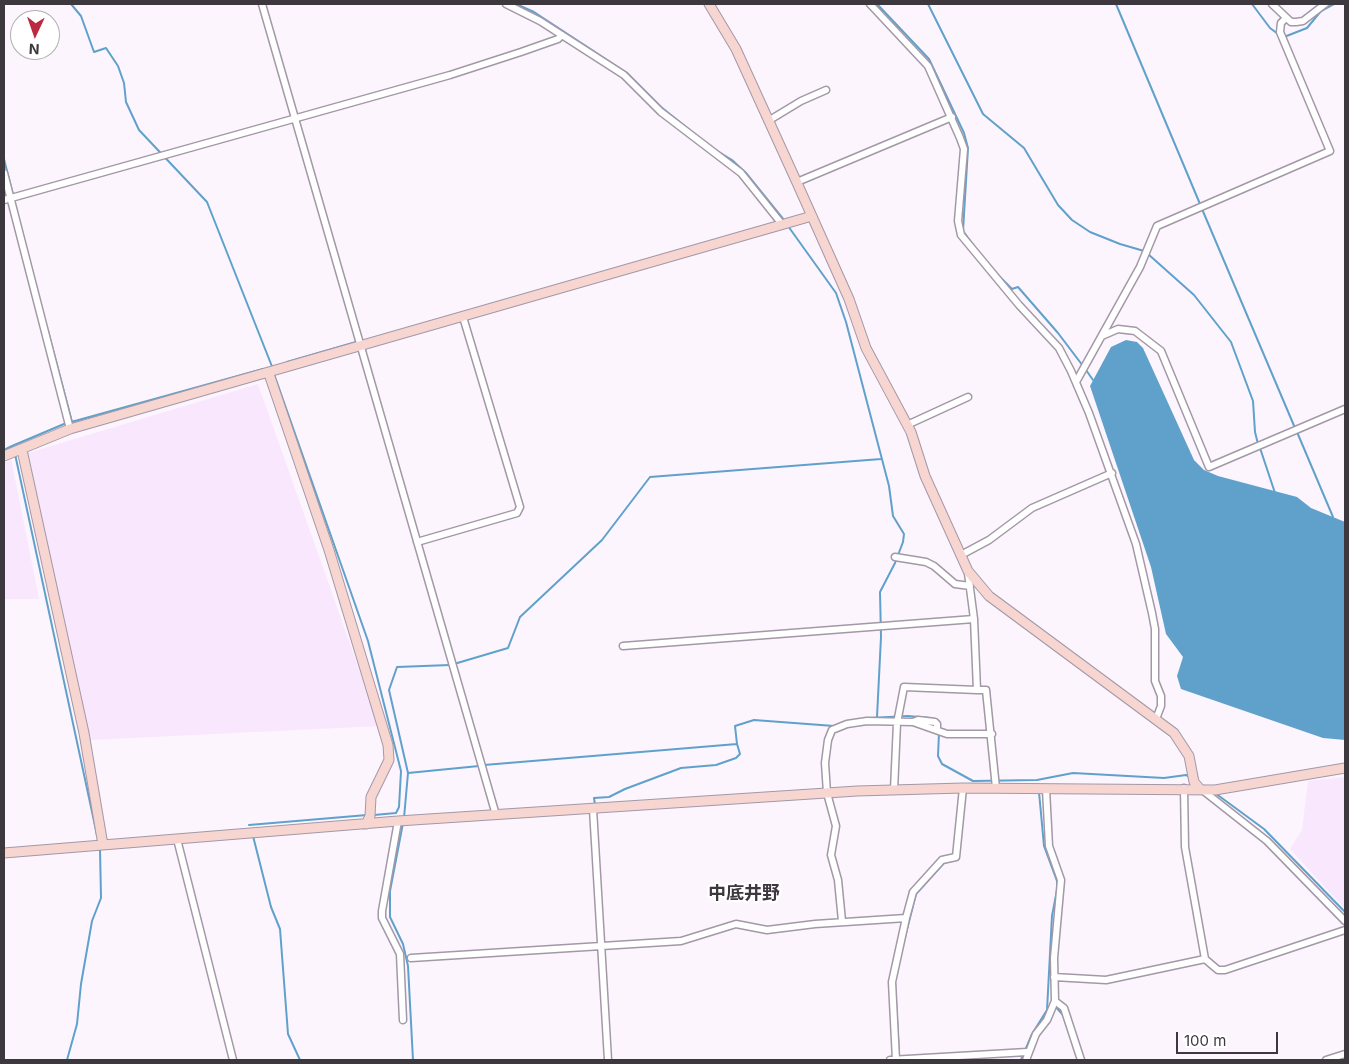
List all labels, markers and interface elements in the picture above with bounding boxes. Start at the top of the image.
north arrow [10,10,60,60]
text: N [28,41,40,58]
district label: 中底井野 [708,883,780,905]
scale bar [1179,1022,1282,1054]
text: 100 m [1184,1031,1226,1050]

